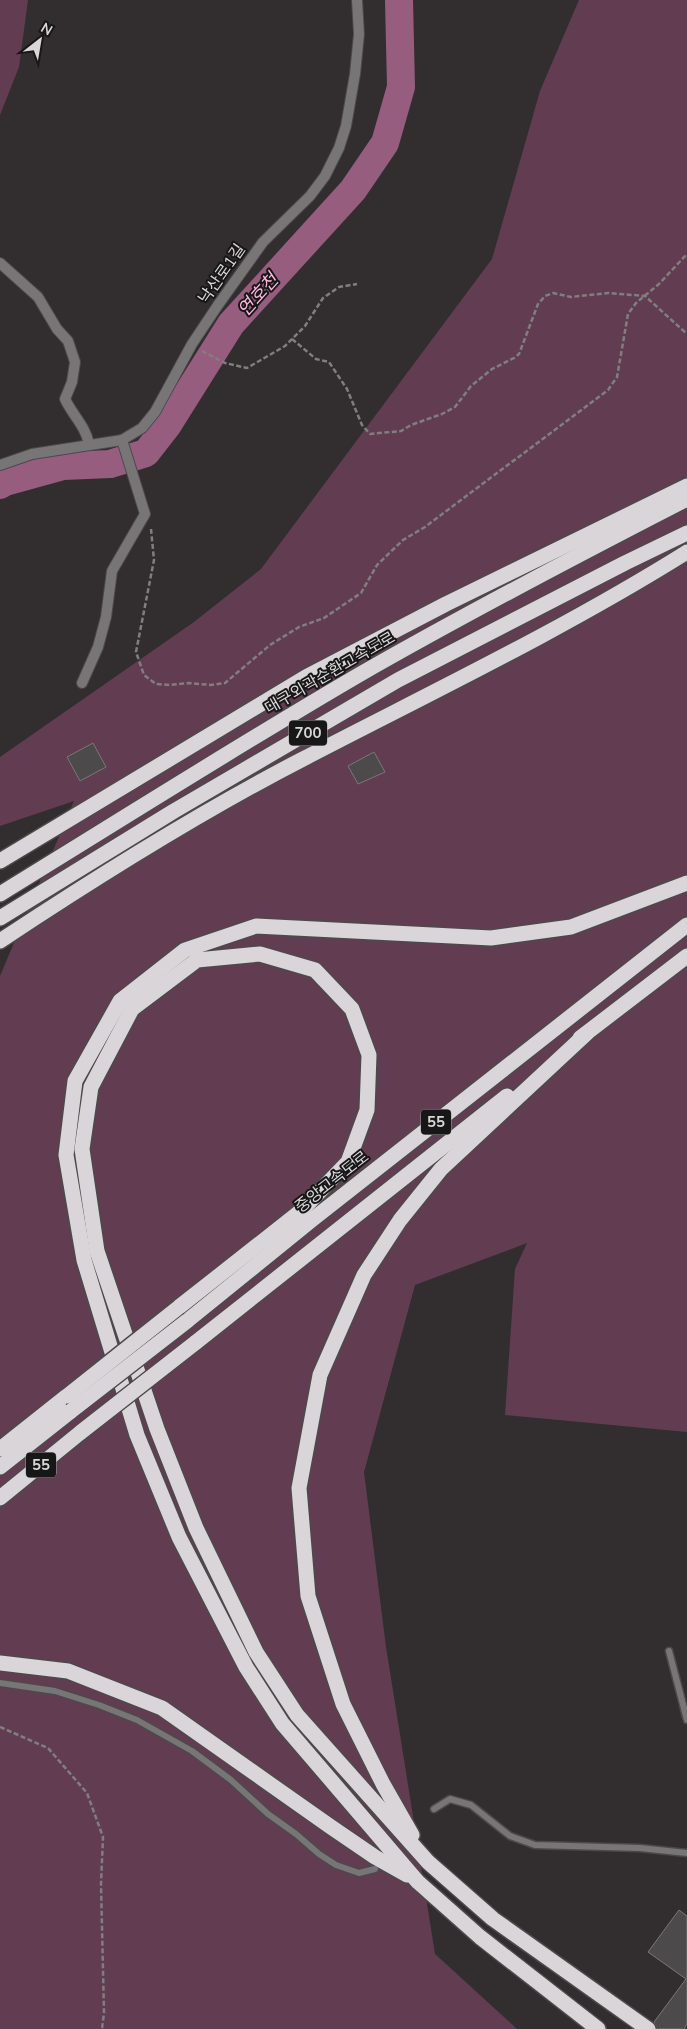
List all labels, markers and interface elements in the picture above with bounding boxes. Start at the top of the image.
north arrow [15,15,65,65]
text: N [37,18,56,40]
street label: 낙산로1길 [193,240,251,308]
water label: 연호천 [232,267,285,321]
street label: 대구외곽순환고속도로 [261,627,399,719]
road number: 700 [289,720,327,746]
road number: 55 [421,1110,451,1134]
street label: 중앙고속도로 [290,1146,374,1218]
road number: 55 [26,1452,56,1478]

